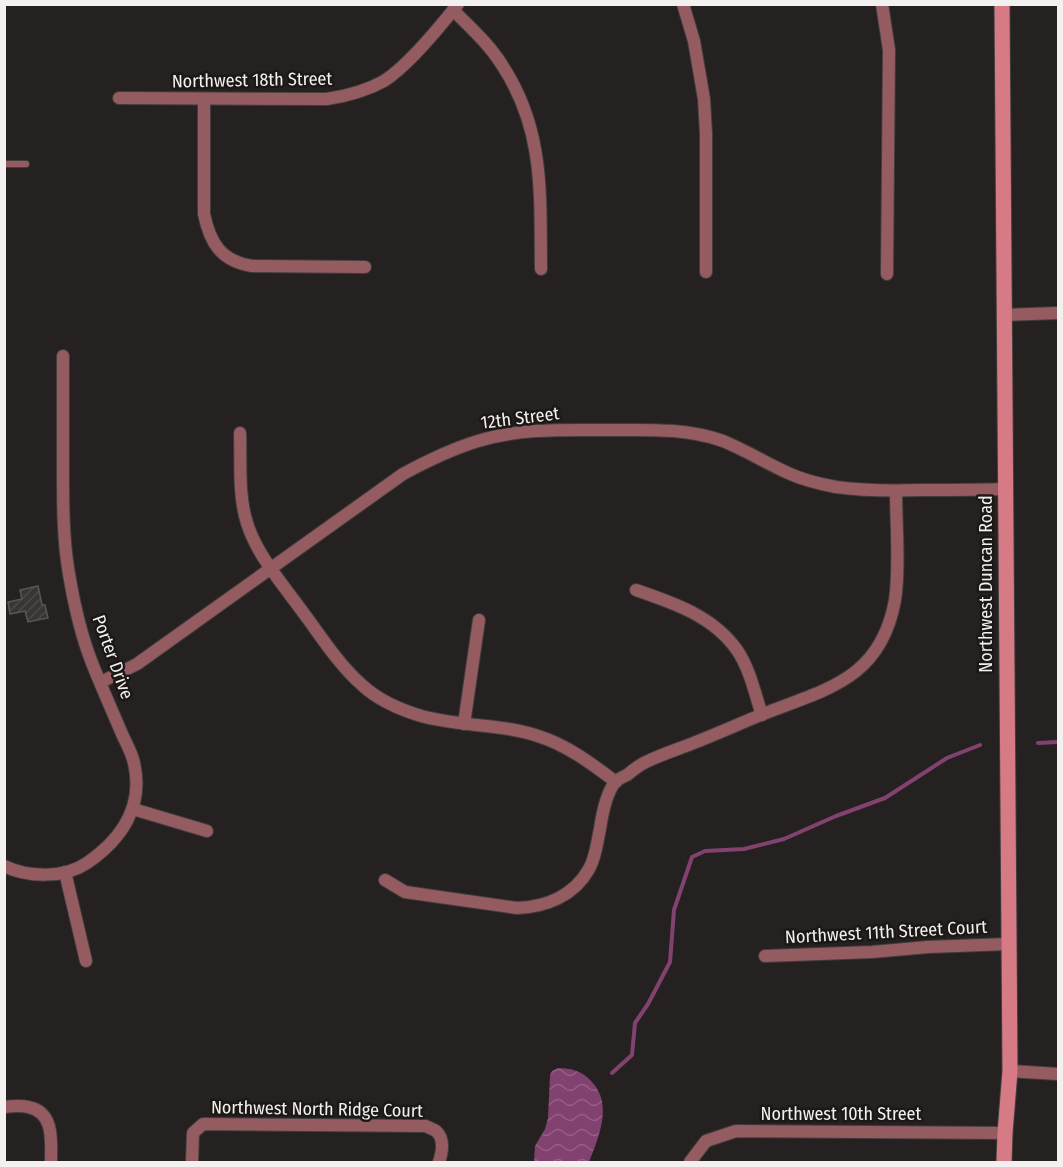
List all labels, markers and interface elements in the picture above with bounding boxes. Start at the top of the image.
street label: Northwest 18th Street [172,68,332,92]
street label: 12th Street [480,402,561,434]
street label: Northwest Duncan Road [975,495,997,673]
street label: Porter Drive [88,612,138,702]
street label: Northwest 11th Street Court [784,916,988,948]
street label: Northwest North Ridge Court [211,1096,423,1122]
street label: Northwest 10th Street [761,1103,922,1125]

